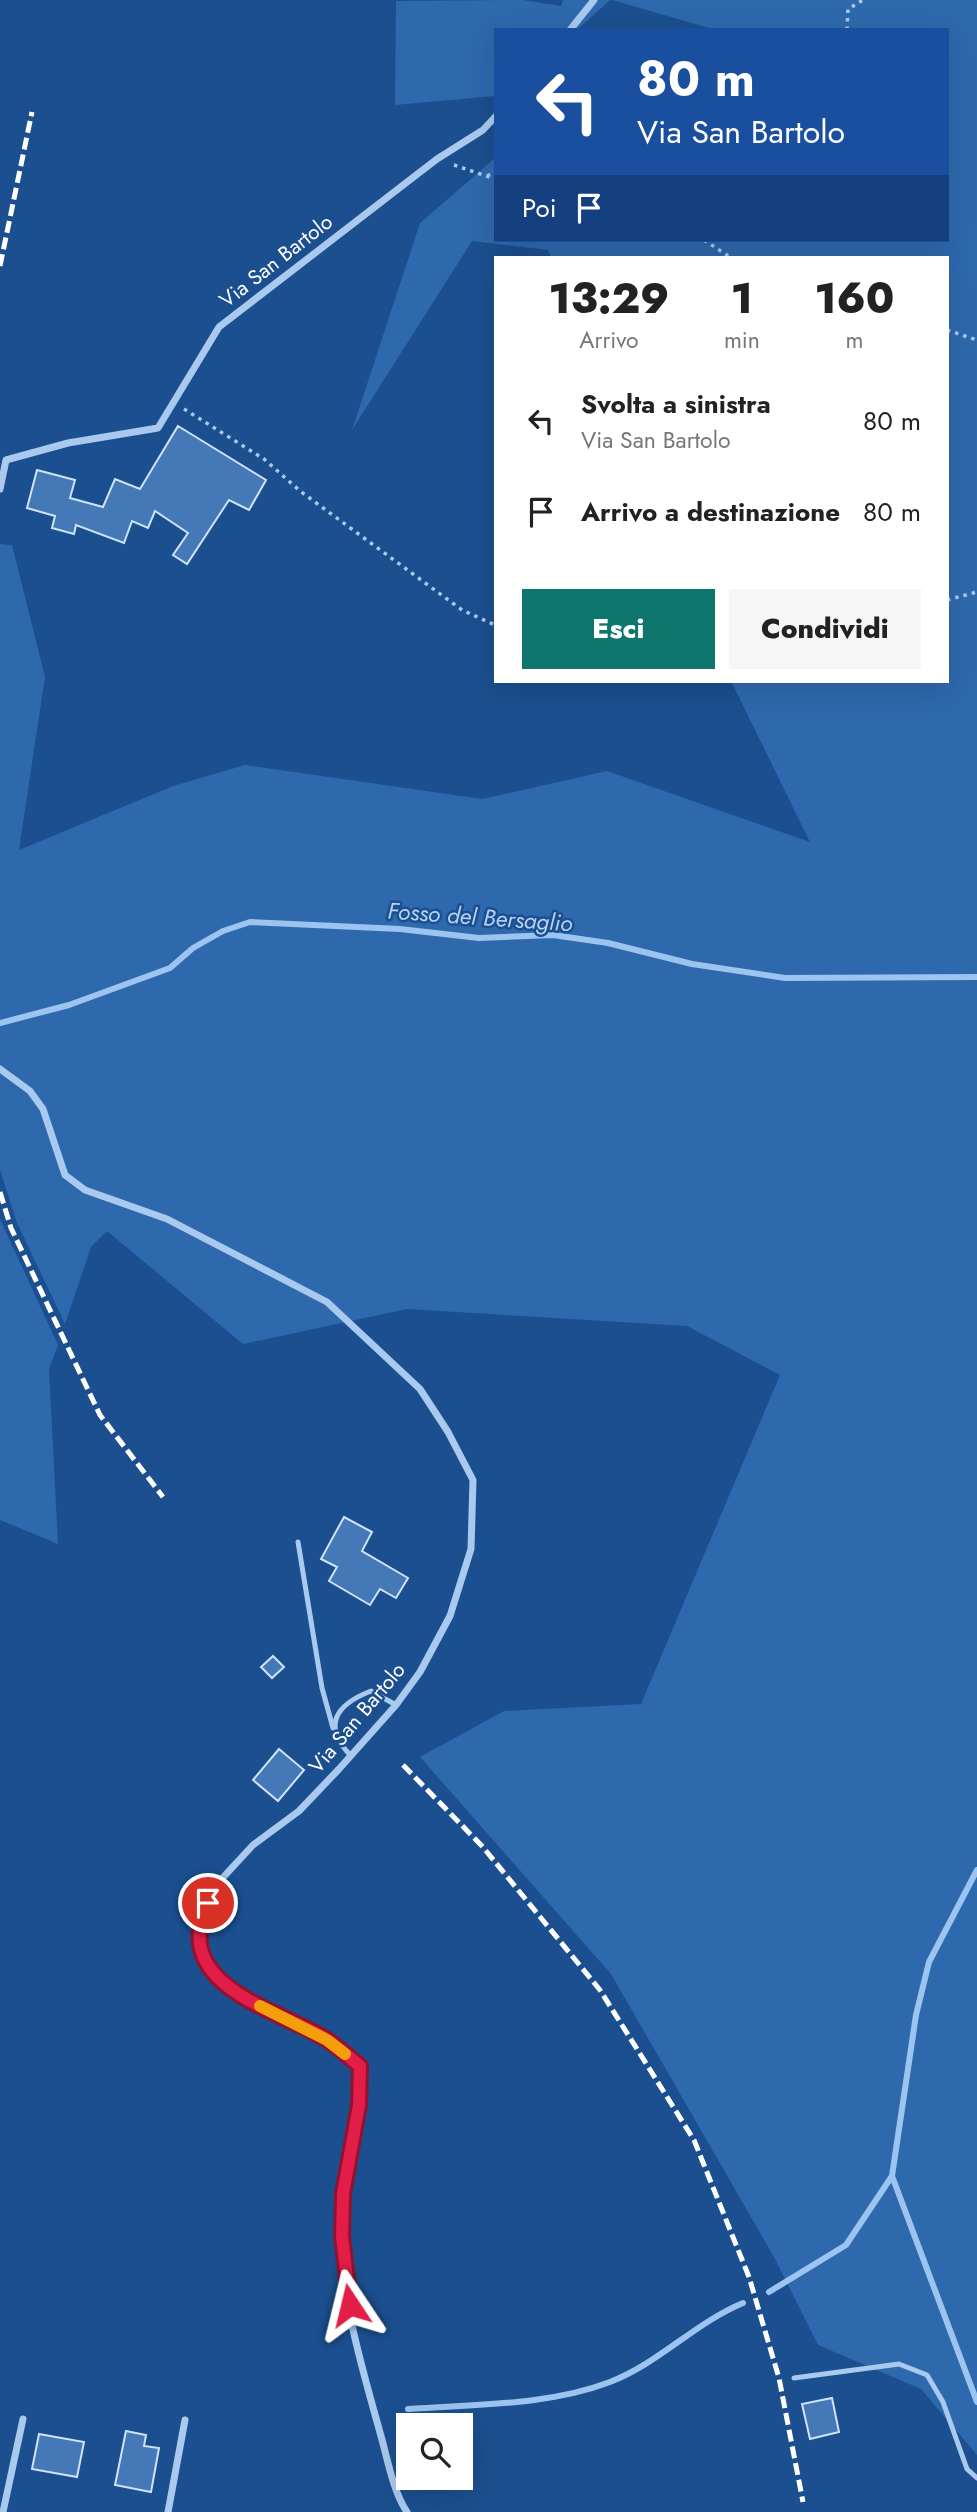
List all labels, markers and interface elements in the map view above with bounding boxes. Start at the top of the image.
text: 80 m [637,44,755,114]
icon: left [522,56,613,147]
text: Via San Bartolo [637,109,845,155]
text: Poi [522,189,556,227]
icon: arrive [570,189,608,227]
street label: Via San Bartolo [213,207,339,315]
text: 13:29 [549,268,669,329]
text: 1 [731,268,753,329]
text: 160 [814,268,894,329]
text: Arrivo [579,323,639,357]
text: min [724,323,760,357]
text: m [845,323,863,357]
text: Svolta a sinistra [581,385,771,423]
icon: left [522,402,560,440]
text: 80 m [863,402,921,440]
text: Via San Bartolo [581,423,730,457]
icon: arrive [522,493,560,531]
text: Arrivo a destinazione [581,493,840,531]
text: 80 m [863,493,921,531]
button: Esci [522,589,715,669]
button: Condividi [729,589,921,669]
water label: Fosso del Bersaglio [386,894,574,940]
street label: Via San Bartolo [302,1656,412,1780]
pin [178,1873,238,1933]
icon: arrive [189,1884,227,1922]
position arrow [313,2268,387,2342]
map controls [396,2413,473,2490]
button: search [396,2413,473,2490]

